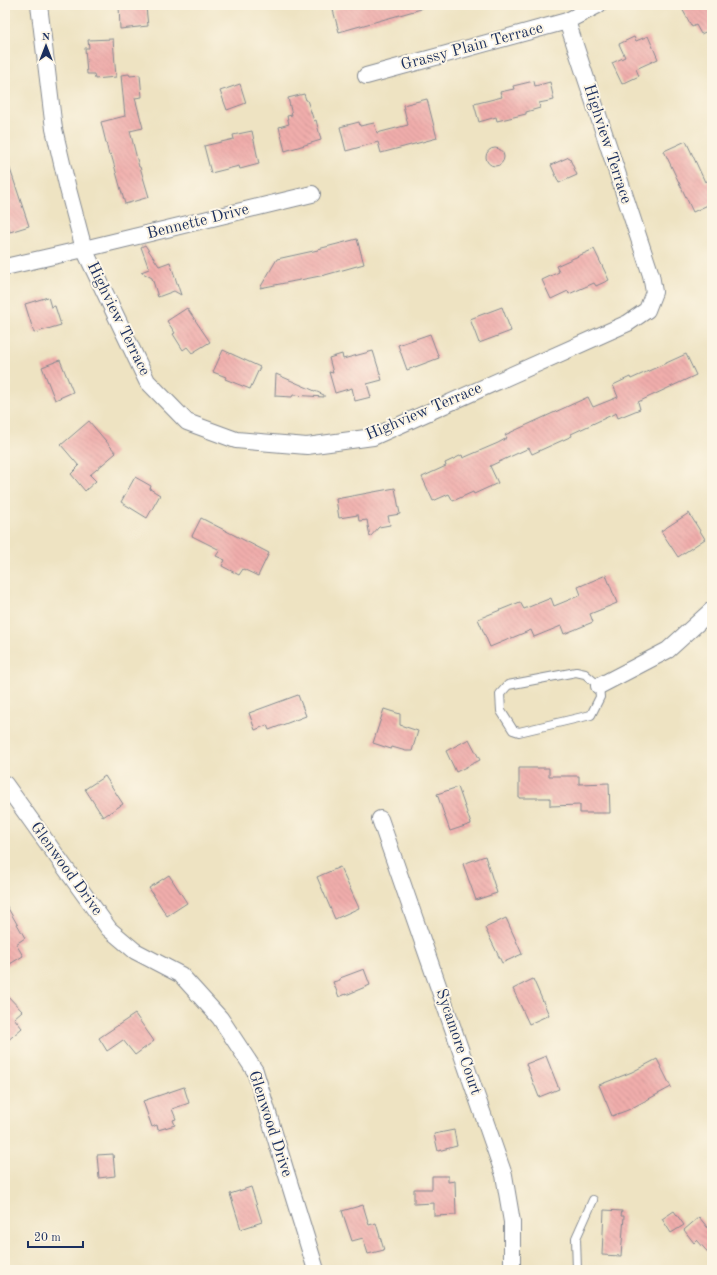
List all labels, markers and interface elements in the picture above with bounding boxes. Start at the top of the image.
street label: Grassy Plain Terrace [399,20,545,74]
north arrow [26,26,66,66]
text: N [42,32,51,43]
street label: Highview Terrace [580,82,634,206]
street label: Bennette Drive [145,202,251,242]
street label: Highview Terrace [84,260,152,378]
street label: Highview Terrace [364,380,484,444]
street label: Glenwood Drive [27,820,105,918]
street label: Sycamore Court [432,987,484,1097]
street label: Glenwood Drive [245,1069,295,1179]
scale bar [28,1223,83,1249]
text: 20 m [34,1232,61,1244]

